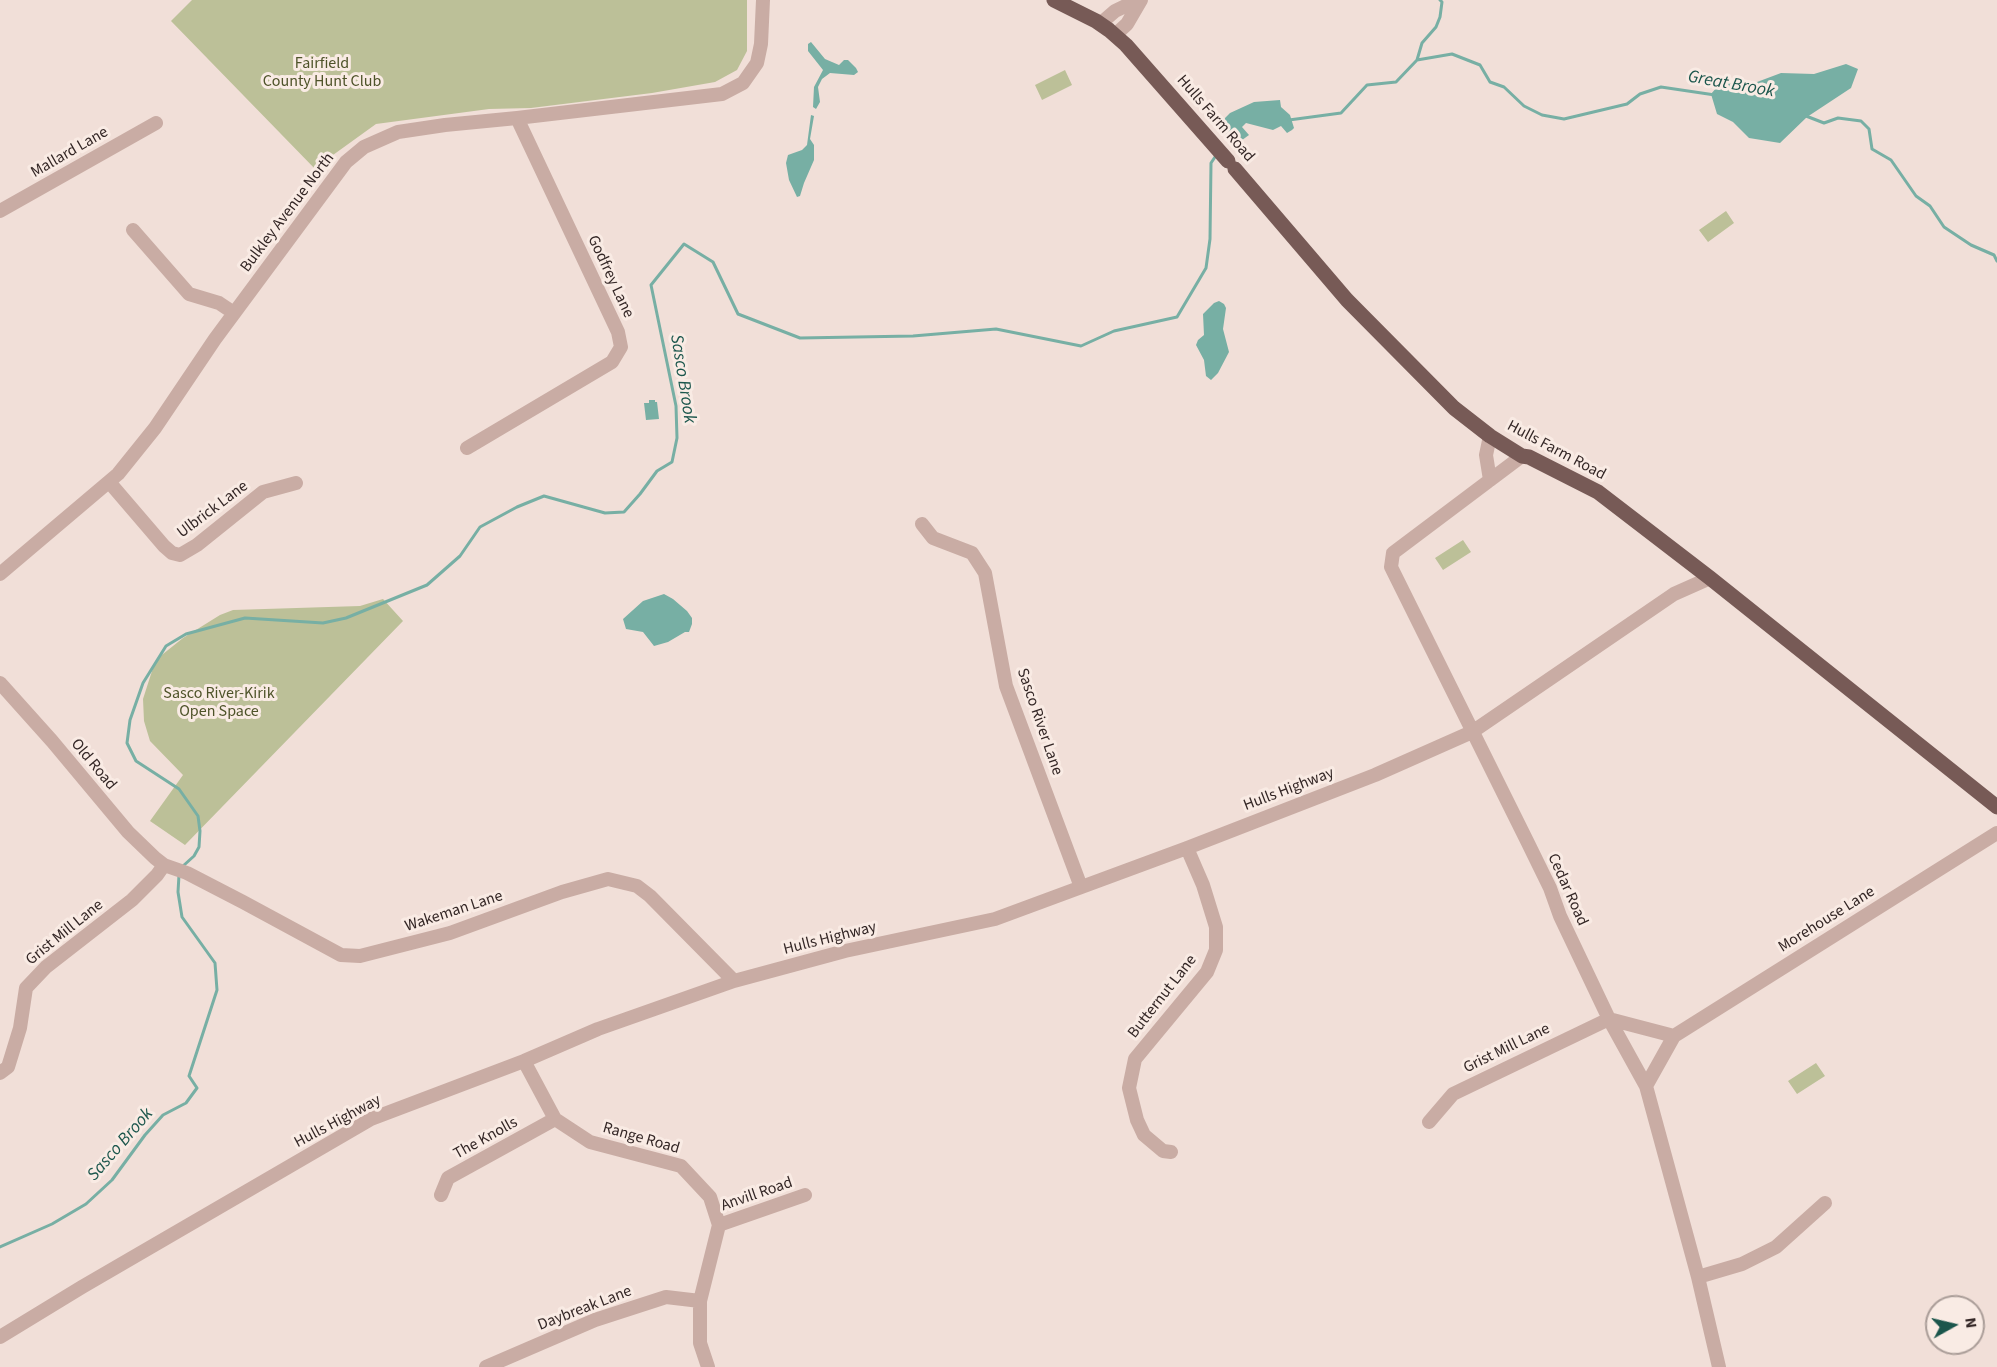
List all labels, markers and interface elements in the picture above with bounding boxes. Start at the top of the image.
park label: Fairfield County Hunt Club [263,54,381,92]
water label: Great Brook [1686,67,1776,103]
street label: Hulls Farm Road [1172,72,1258,166]
street label: Mallard Lane [28,123,112,183]
street label: Bulkley Avenue North [237,150,339,276]
street label: Godfrey Lane [583,233,637,321]
water label: Sasco Brook [664,333,700,425]
street label: Hulls Farm Road [1503,417,1609,485]
street label: Ulbrick Lane [174,477,252,543]
street label: Sasco River Lane [1012,666,1066,778]
park label: Sasco River-Kirik Open Space [163,684,275,722]
street label: Old Road [66,735,120,795]
street label: Hulls Highway [1241,764,1337,816]
street label: Cedar Road [1543,851,1591,929]
street label: Morehouse Lane [1775,883,1879,957]
street label: Wakeman Lane [403,887,505,937]
street label: Grist Mill Lane [23,896,107,970]
street label: Hulls Highway [781,918,879,960]
street label: Butternut Lane [1125,952,1201,1042]
street label: Grist Mill Lane [1461,1020,1553,1078]
street label: Hulls Highway [291,1091,385,1153]
water label: Sasco Brook [83,1104,159,1186]
street label: The Knolls [451,1114,521,1164]
street label: Range Road [600,1119,682,1159]
street label: Anvill Road [719,1174,795,1216]
street label: Daybreak Lane [535,1282,635,1336]
north arrow [1925,1295,1985,1355]
text: N [1959,1316,1982,1330]

